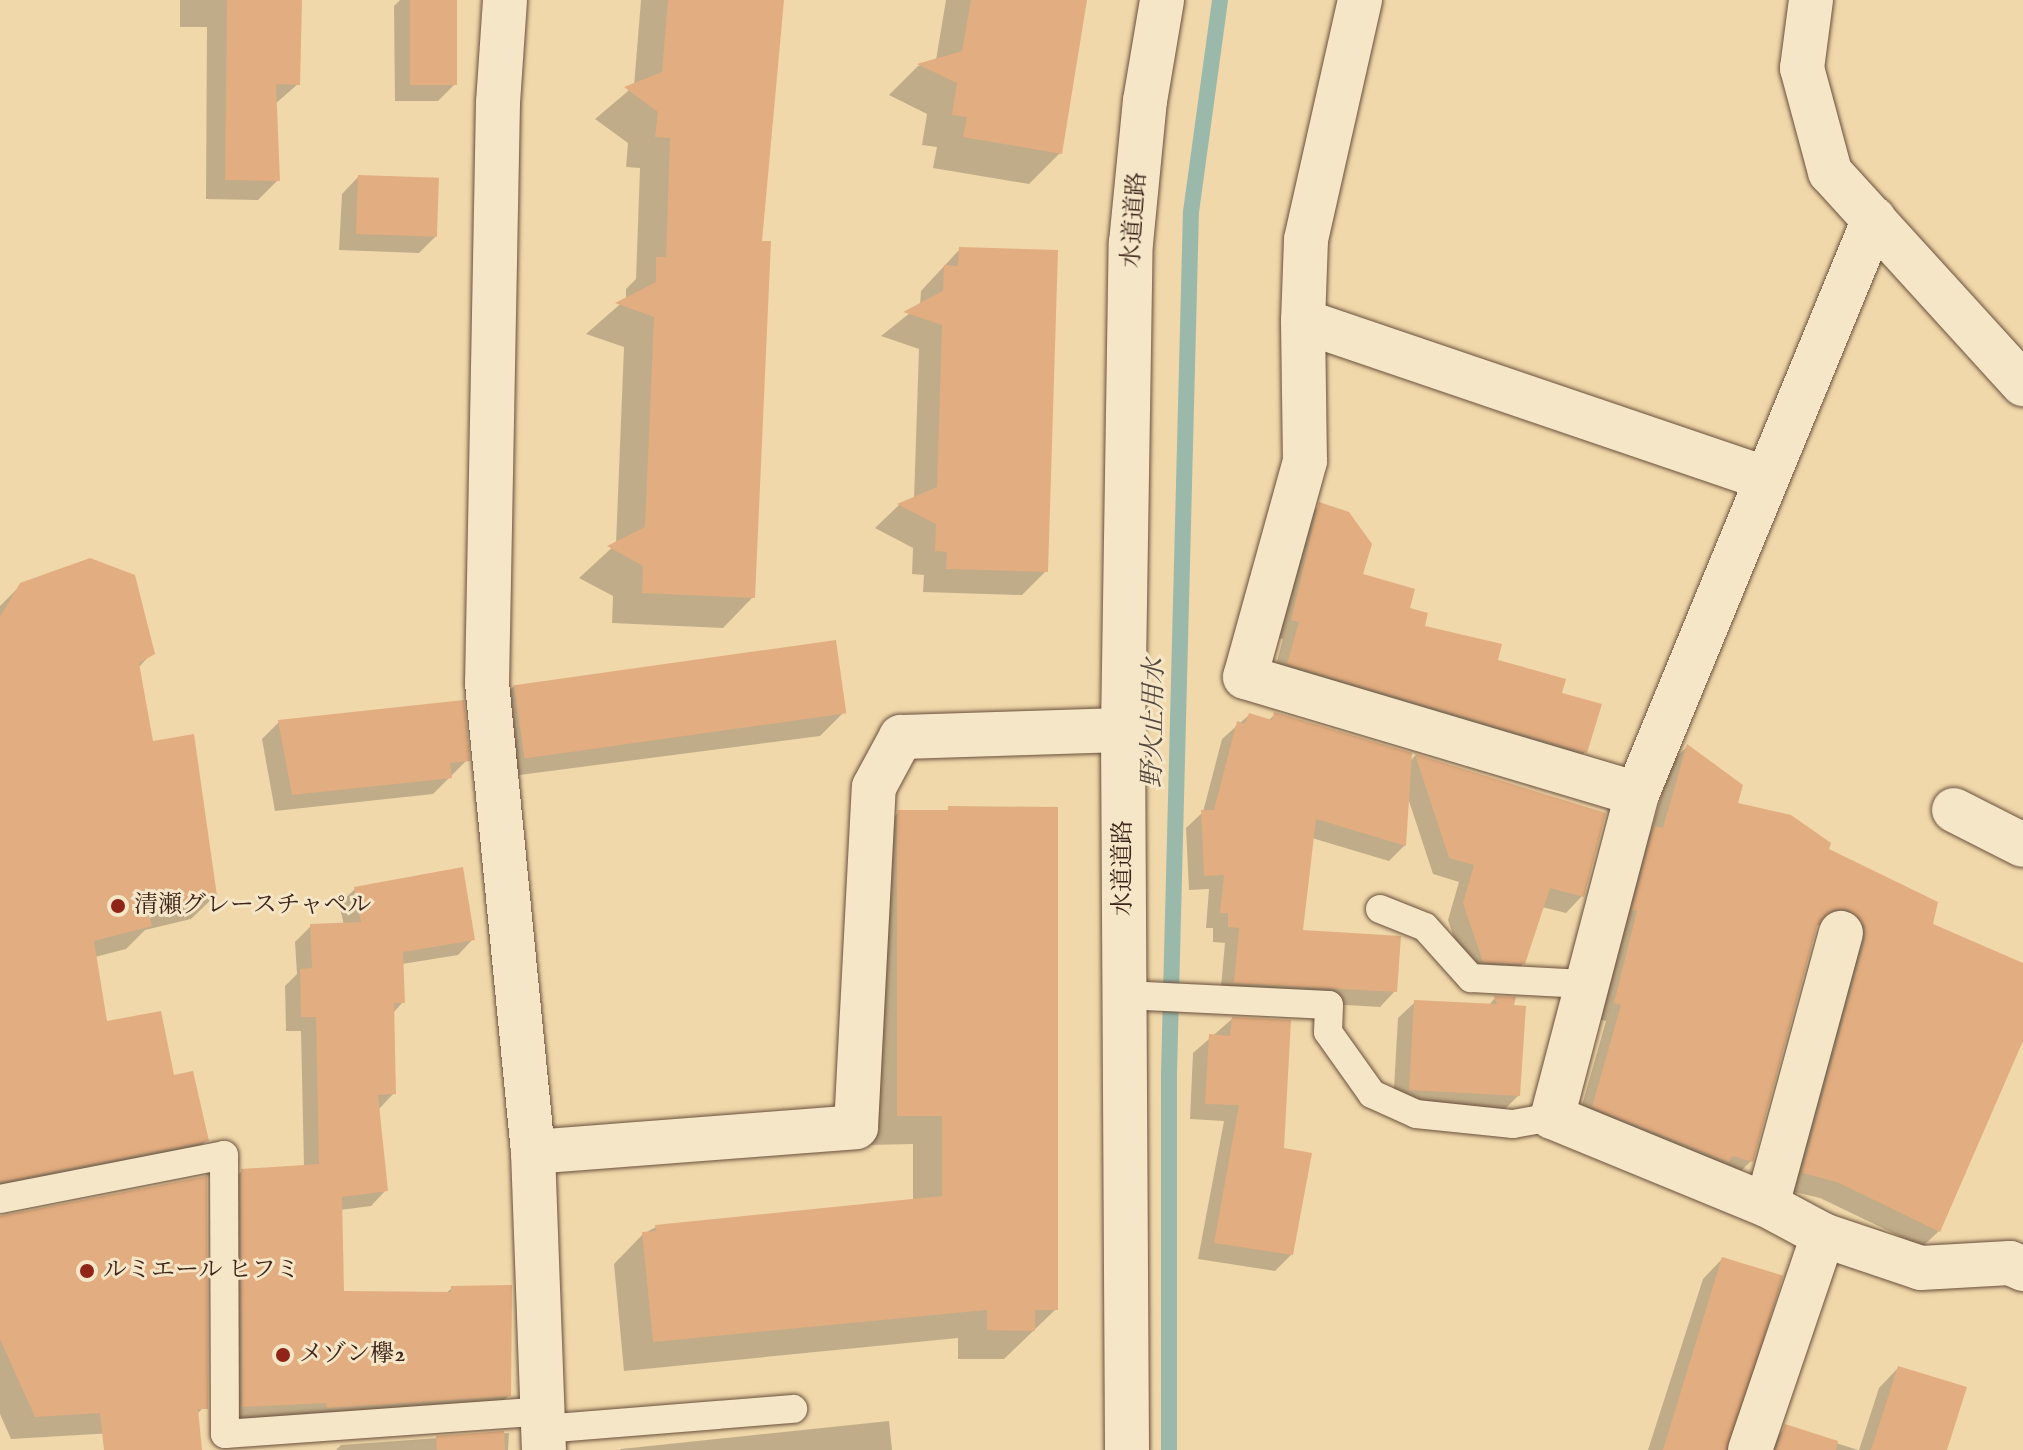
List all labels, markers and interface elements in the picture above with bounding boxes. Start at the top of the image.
street label: 水道道路 [1117,171,1153,269]
water label: 野火止用水 [1137,658,1171,788]
street label: 水道道路 [1110,820,1138,916]
place label: 清瀬グレースチャペル [134,892,374,920]
marker: 清瀬グレースチャペル [109,897,127,915]
place label: ルミエール ヒフミ [103,1257,300,1285]
marker: ルミエール ヒフミ [78,1262,96,1280]
place label: メゾン欅2 [299,1341,406,1369]
marker: メゾン欅2 [274,1346,292,1364]

